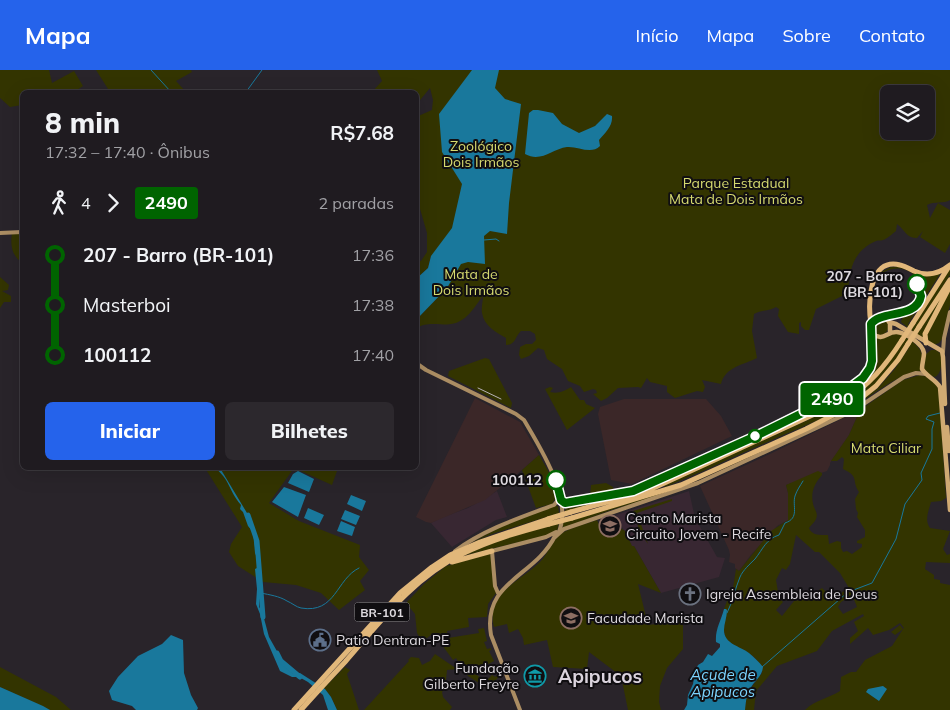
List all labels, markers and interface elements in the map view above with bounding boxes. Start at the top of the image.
text: Mapa [25,20,91,50]
text: Início [636,24,679,47]
text: Mapa [707,24,754,47]
text: Sobre [782,24,831,47]
text: Contato [859,24,925,47]
map controls [880,85,935,140]
button: layers [880,85,935,140]
text: 8 min [45,105,120,140]
text: R$7.68 [330,121,394,145]
park label: Zoológico Dois Irmãos [443,137,519,171]
text: 17:32 – 17:40 · Ônibus [45,142,210,162]
park label: Parque Estadual Mata de Dois Irmãos [669,174,803,208]
icon: walk [45,189,73,217]
icon: forward [99,189,127,217]
text: 2490 [145,191,188,214]
text: 4 [81,193,91,213]
text: 2 paradas [319,193,394,213]
text: 207 - Barro (BR-101) [83,243,274,267]
text: 17:36 [352,245,394,265]
park label: Mata de Dois Irmãos [433,265,509,299]
place label: 207 - Barro (BR-101) [826,267,903,301]
marker: 207 - Barro (BR-101) [907,274,927,294]
text: Masterboi [83,293,171,317]
text: 17:38 [352,295,394,315]
text: 100112 [83,343,151,367]
text: 17:40 [352,345,394,365]
line badge: 2490 [797,383,867,415]
text: 2490 [810,387,854,410]
button: Iniciar [45,402,215,460]
button: Bilhetes [225,402,394,460]
unlabelled marker [748,429,762,443]
park label: Mata Ciliar [851,439,922,457]
marker: 100112 [546,470,566,490]
place label: 100112 [492,471,542,489]
place label: Centro Marista Circuito Jovem - Recife [626,509,771,543]
school or university icon: Centro Marista Circuito Jovem - Recife [598,514,622,538]
church icon: Igreja Assembleia de Deus [678,582,702,606]
place label: Igreja Assembleia de Deus [706,585,878,603]
road number: BR-101 [354,602,410,622]
school or university icon: Facudade Marista [559,606,583,630]
place label: Facudade Marista [587,609,703,627]
public building icon: Patio Dentran-PE [308,628,332,652]
place label: Patio Dentran-PE [336,631,449,649]
place label: Fundação Gilberto Freyre [424,659,519,693]
museum icon: Fundação Gilberto Freyre [523,664,547,688]
district label: Apipucos [558,664,642,688]
water label: Açude de Apipucos [689,665,756,701]

